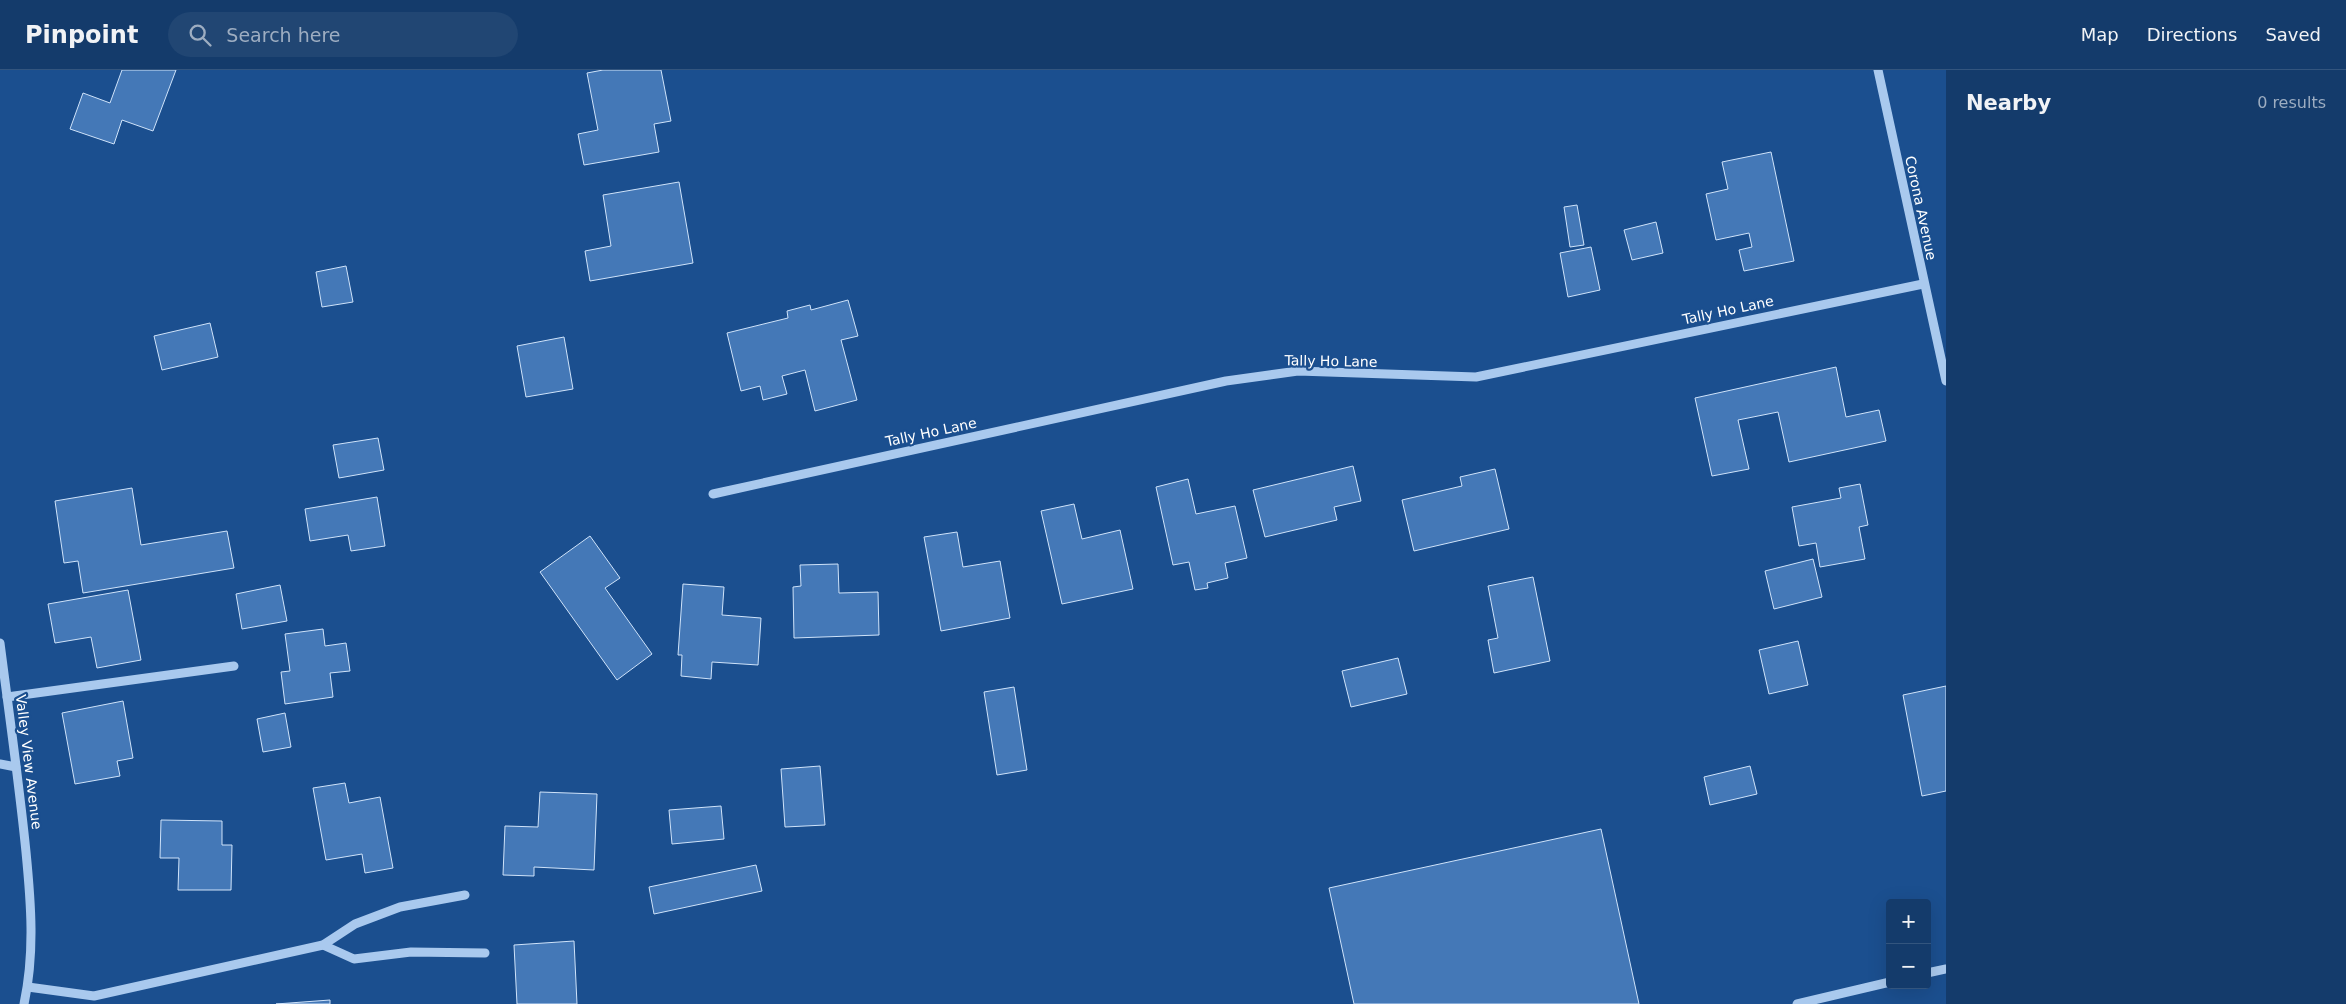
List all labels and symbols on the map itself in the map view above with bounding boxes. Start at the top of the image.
street label: Corona Avenue [1902,154,1940,262]
street label: Tally Ho Lane [1680,293,1775,328]
street label: Tally Ho Lane [1283,352,1378,370]
street label: Tally Ho Lane [883,415,978,450]
street label: Valley View Avenue [13,694,45,830]

